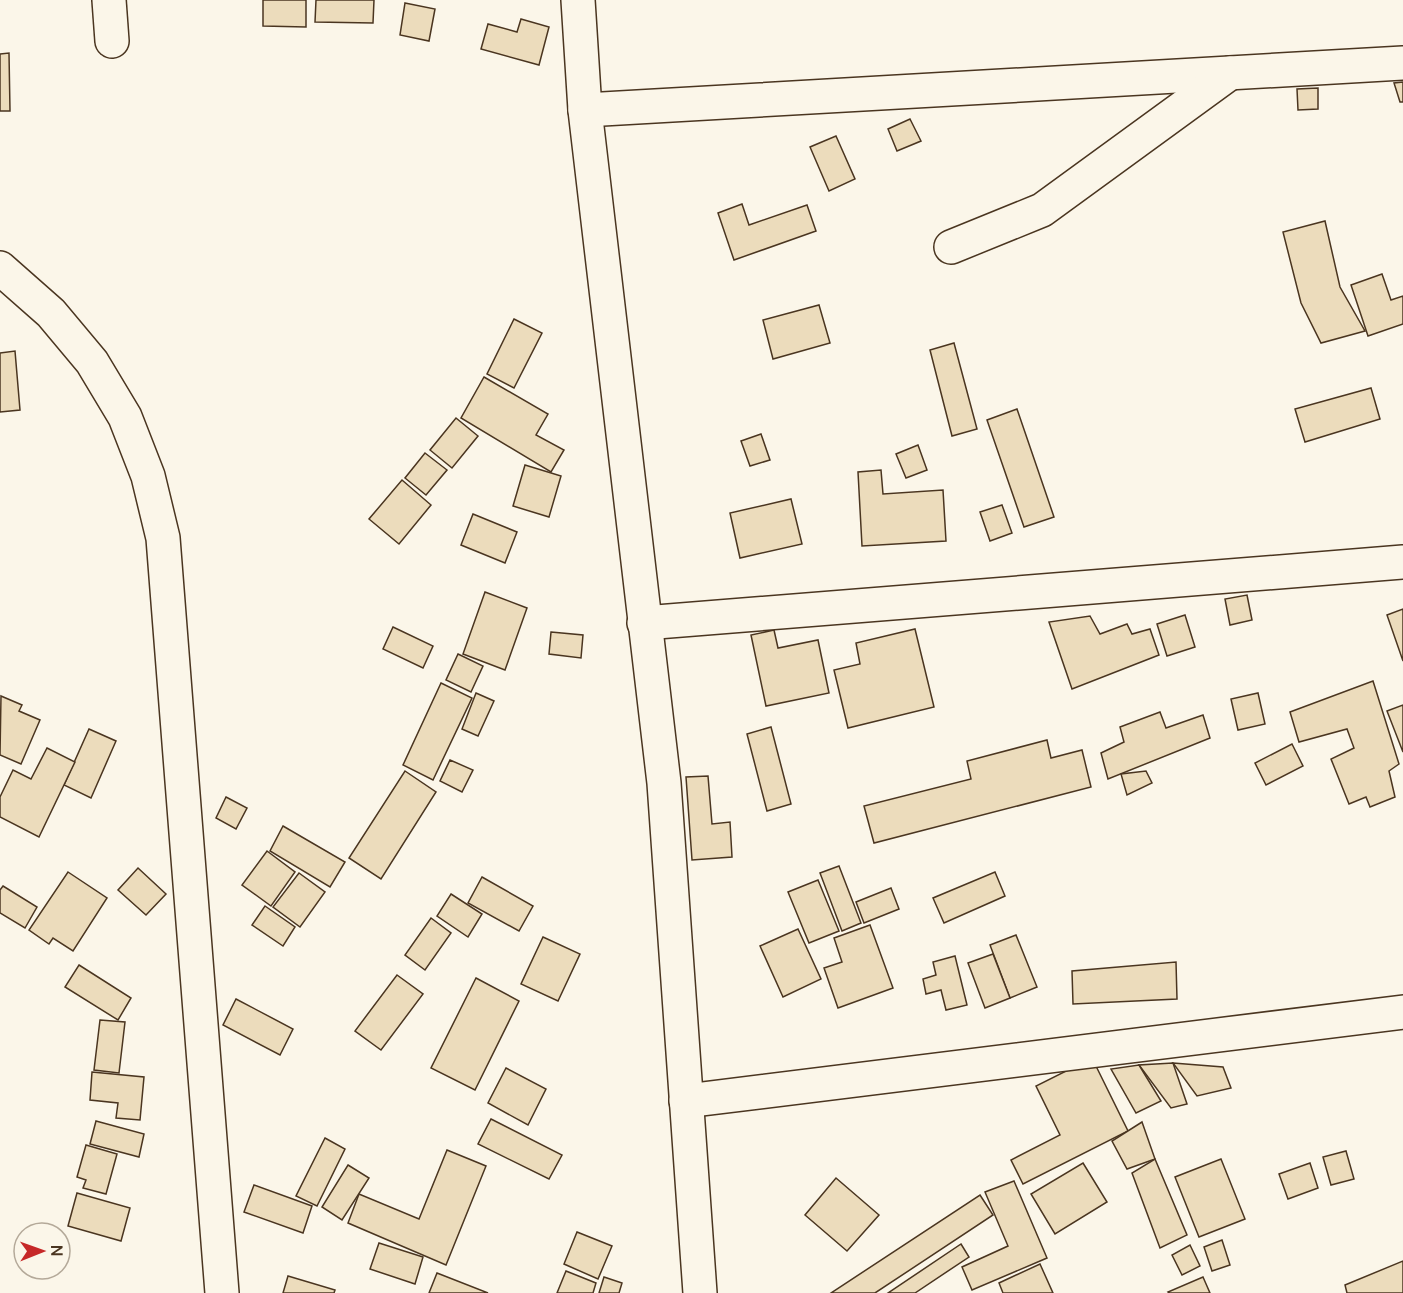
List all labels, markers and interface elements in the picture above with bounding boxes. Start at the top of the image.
north arrow [12,1221,72,1281]
text: N [46,1245,68,1257]

